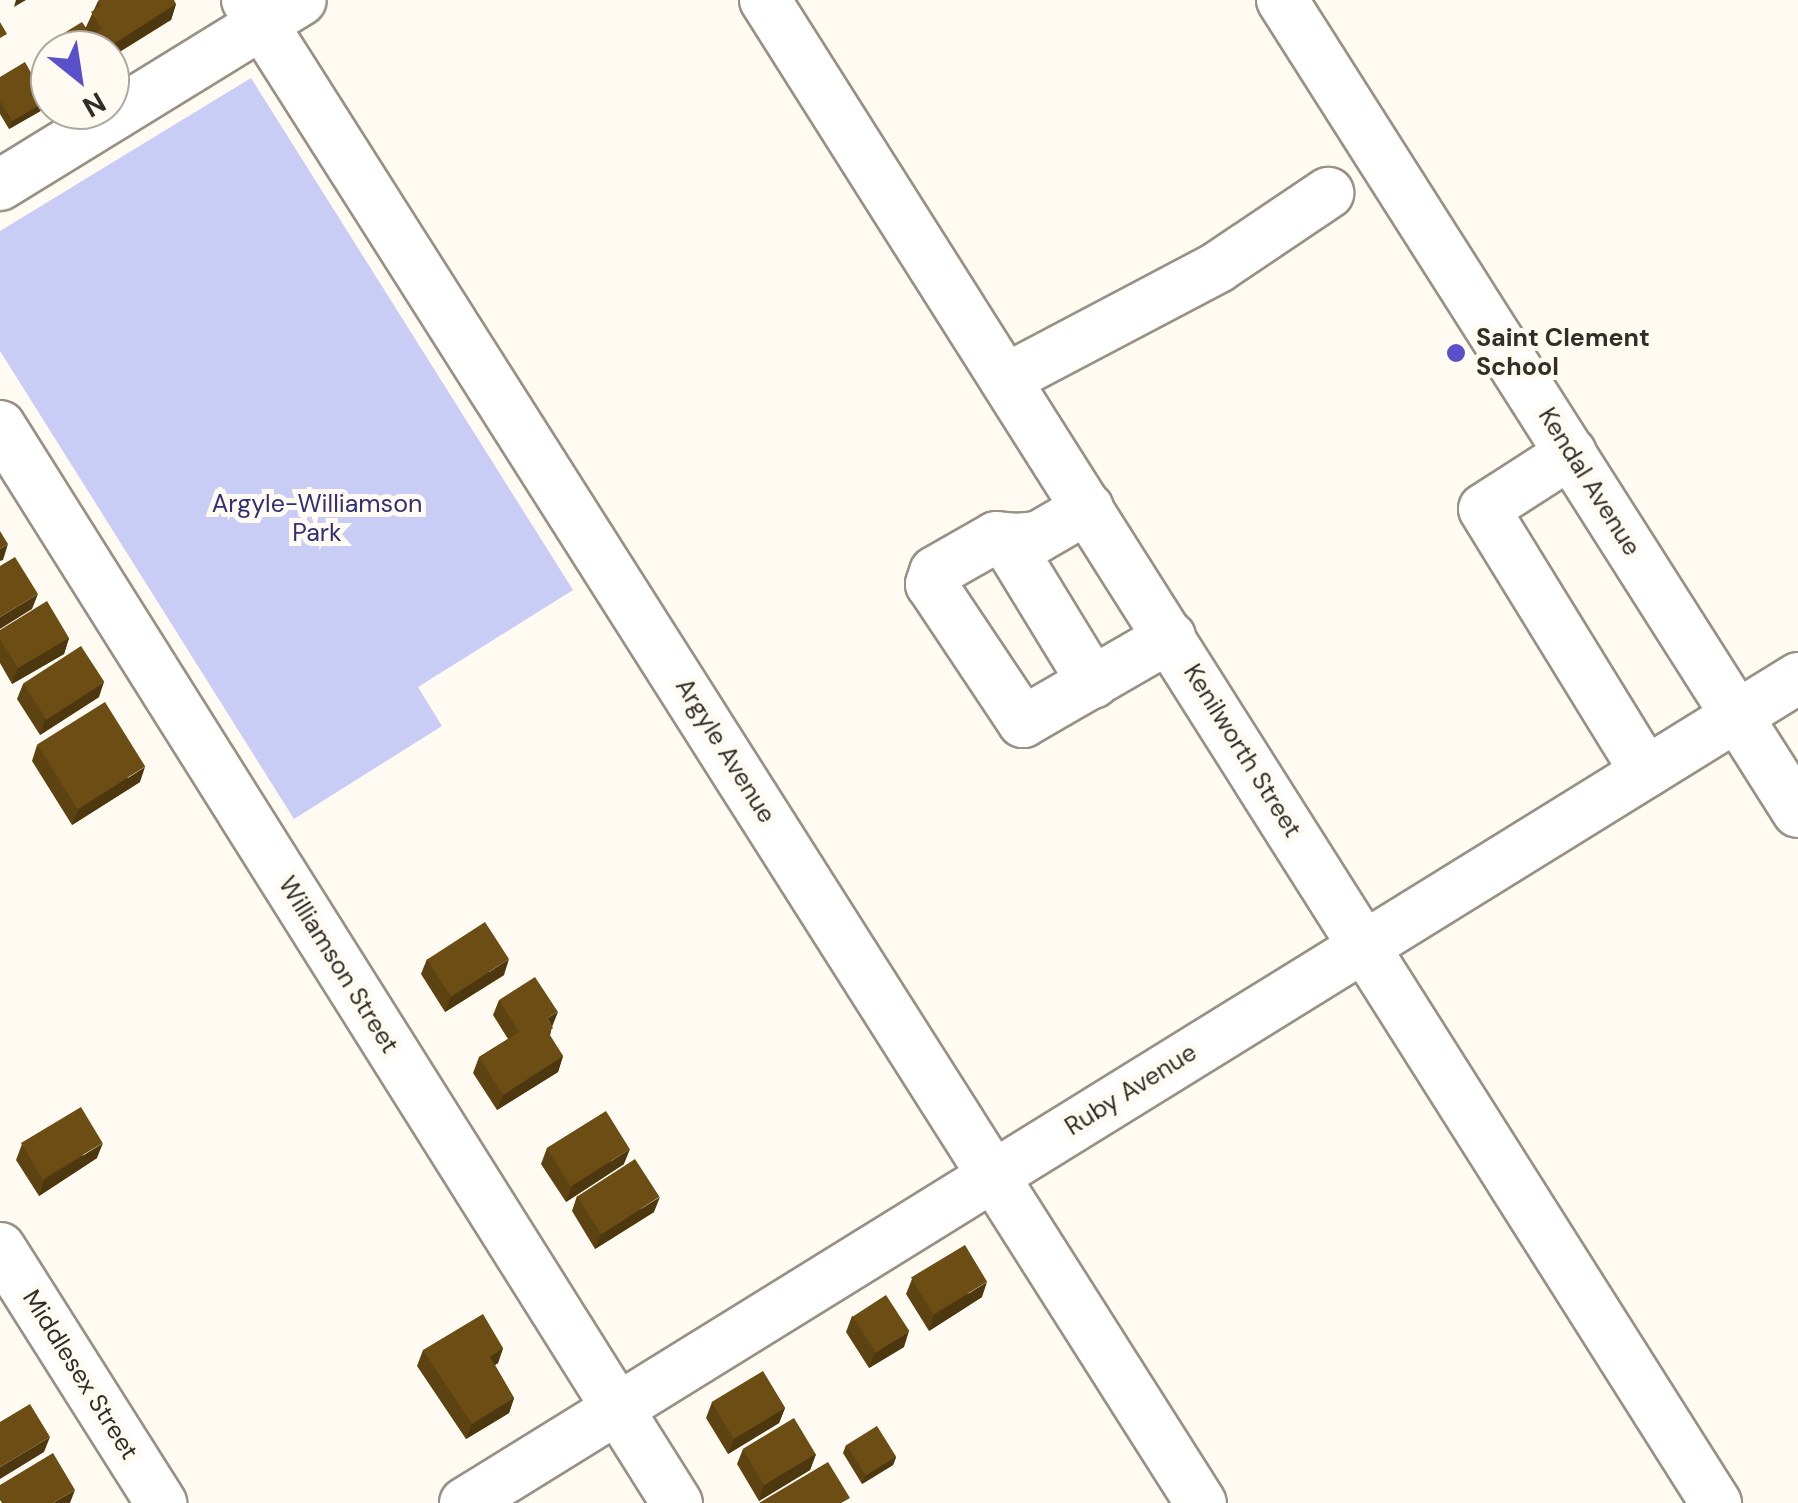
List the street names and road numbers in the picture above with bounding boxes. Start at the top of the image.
street label: Kendal Avenue [1532,402,1646,562]
street label: Kenilworth Street [1177,659,1307,843]
street label: Argyle Avenue [669,673,781,829]
street label: Williamson Street [272,871,404,1059]
street label: Ruby Avenue [1060,1038,1202,1142]
street label: Middlesex Street [16,1285,144,1465]

